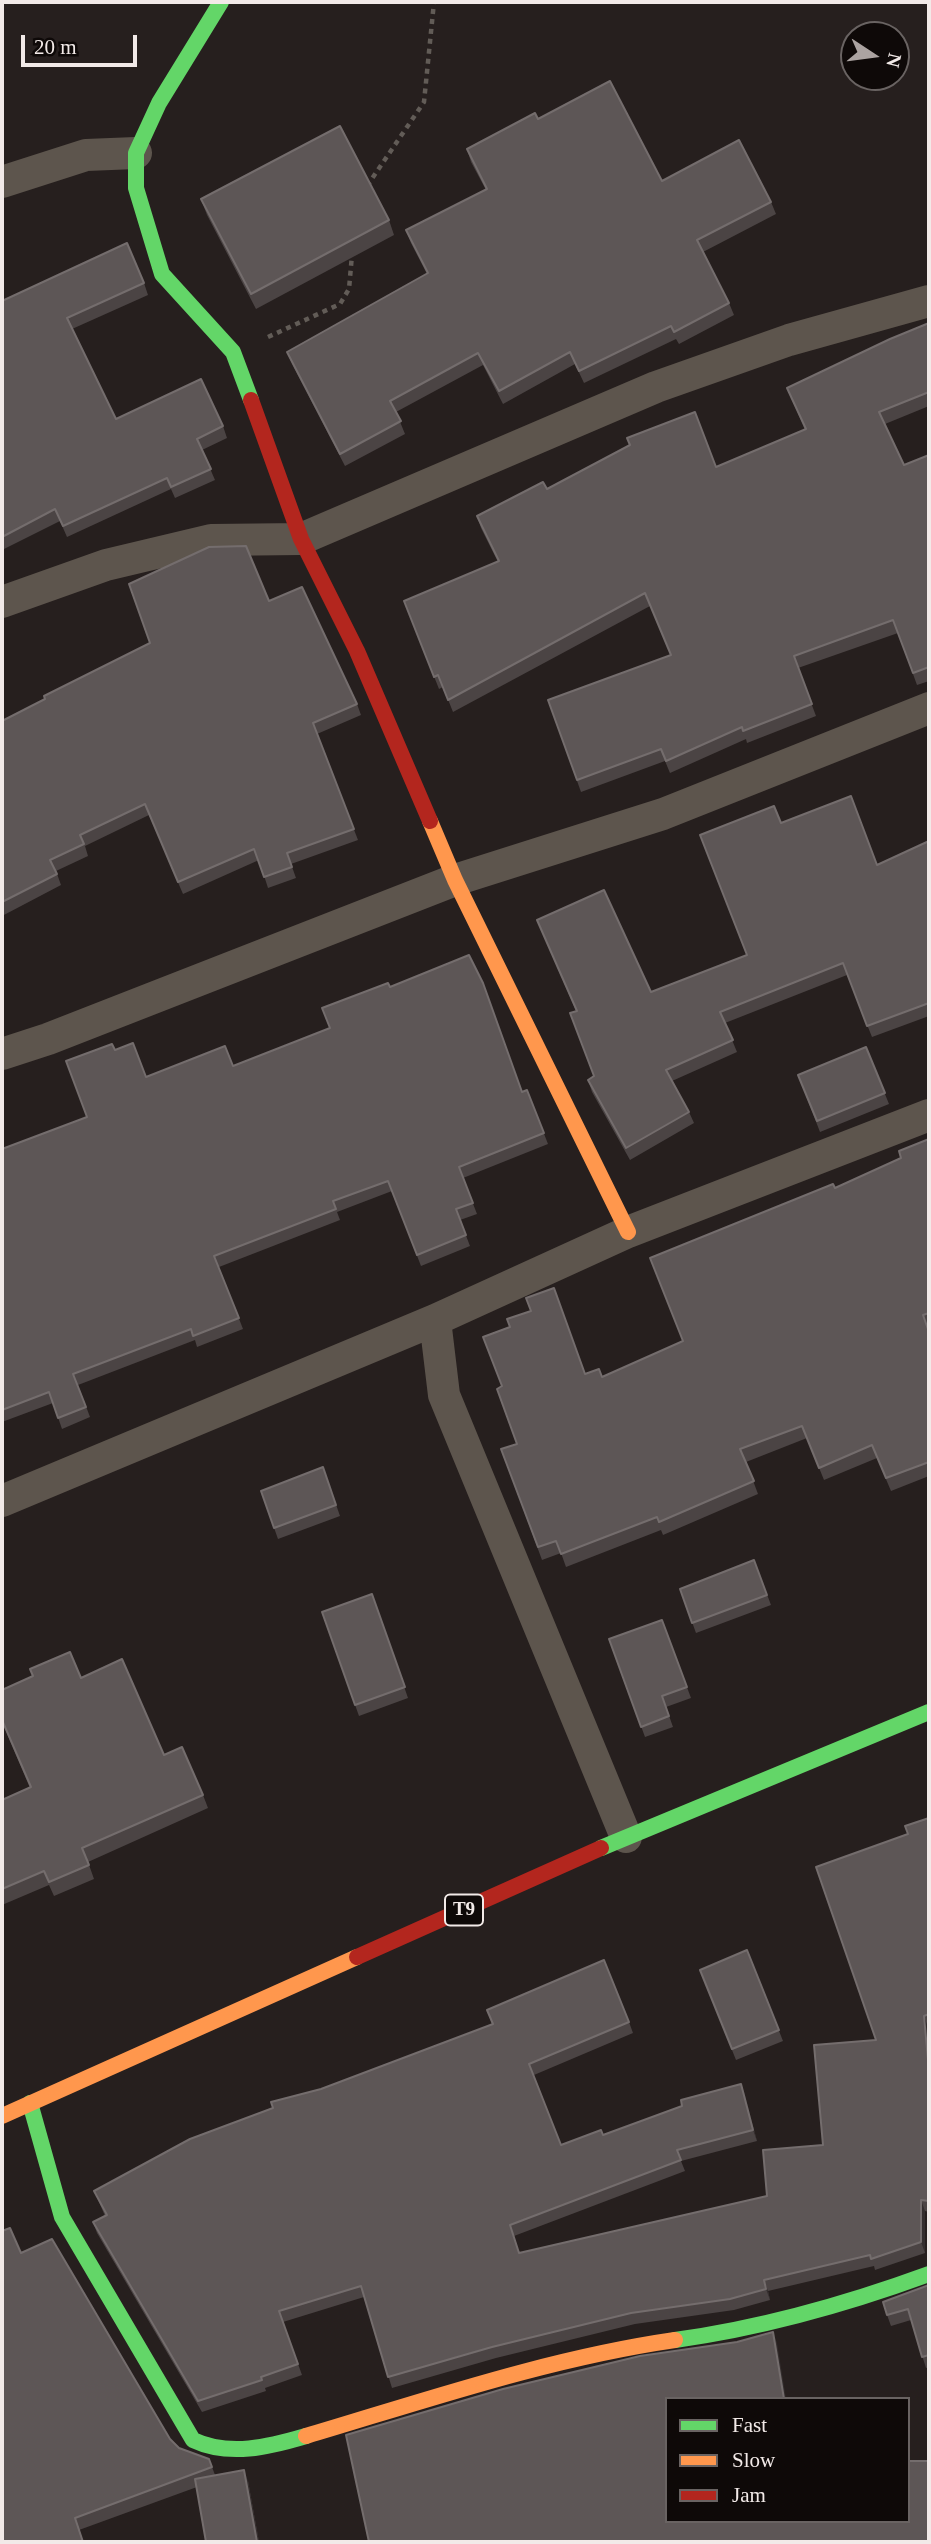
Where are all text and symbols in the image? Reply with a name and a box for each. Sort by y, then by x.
scale bar [24,21,140,65]
north arrow [840,21,910,91]
text: 20 m [34,35,77,59]
text: N [882,51,906,69]
road number: T9 [445,1894,483,1926]
legend [665,2397,910,2523]
text: Fast [732,2413,767,2437]
text: Slow [732,2448,775,2472]
text: Jam [732,2483,766,2507]

